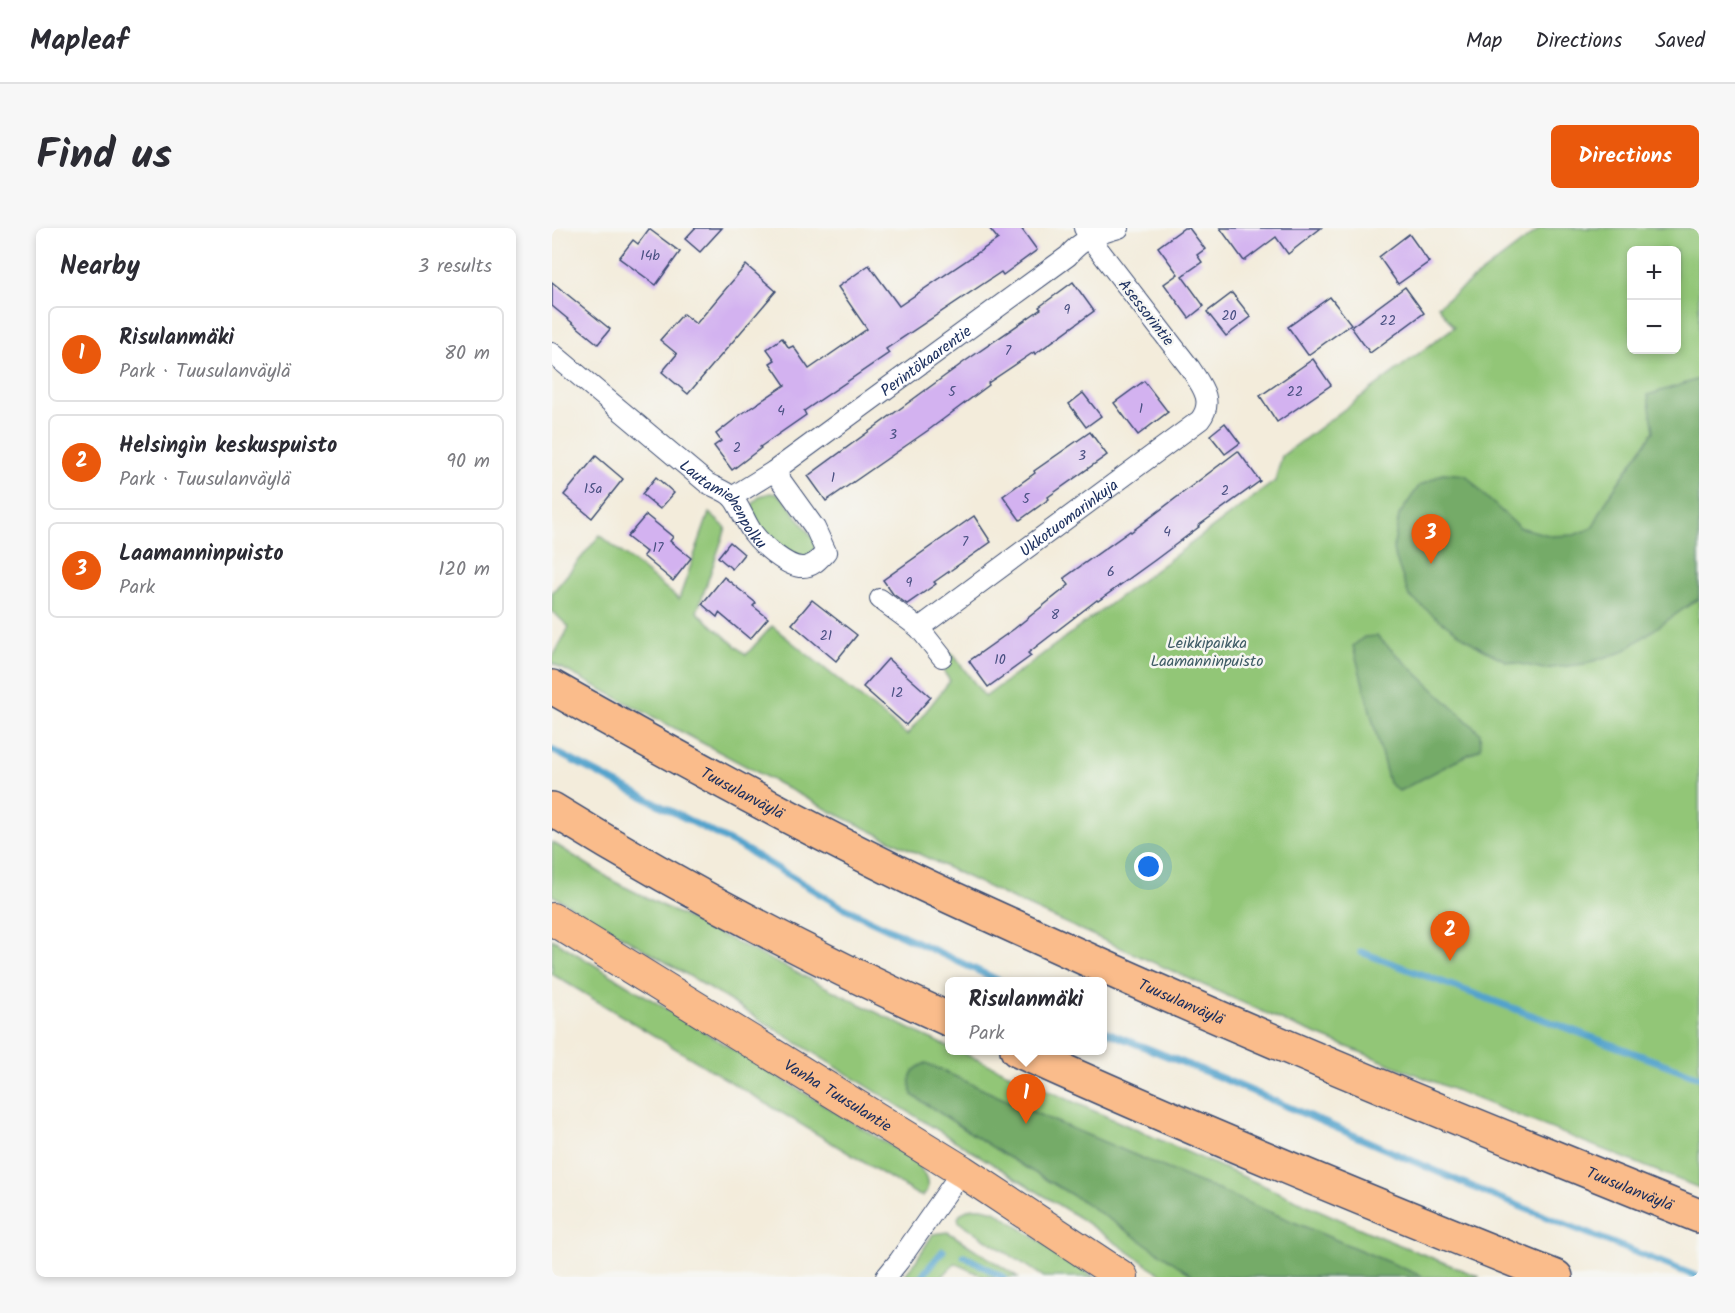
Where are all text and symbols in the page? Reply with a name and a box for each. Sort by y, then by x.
text: Mapleaf [30,19,128,64]
text: Map [1466,25,1502,58]
text: Directions [1535,25,1622,58]
text: Saved [1655,25,1705,58]
text: Find us [36,123,172,190]
button: Directions [1551,125,1699,188]
house number: 14b [640,245,660,267]
text: Nearby [60,246,140,288]
map controls [1627,246,1681,354]
button: + [1627,246,1681,300]
text: 3 results [418,251,492,283]
street label: Asessorintie [1112,274,1180,352]
house number: 9 [1064,299,1071,321]
button: − [1627,300,1681,354]
house number: 20 [1221,305,1237,327]
house number: 22 [1380,310,1396,332]
street label: Perintökaarentie [875,320,977,403]
text: Risulanmäki [119,321,234,356]
text: 1 [78,338,85,370]
text: 80 m [444,338,490,370]
house number: 7 [1005,340,1012,362]
text: Park · Tuusulanväylä [119,356,291,388]
house number: 5 [948,381,957,403]
house number: 22 [1287,381,1303,403]
house number: 1 [1139,398,1143,420]
house number: 4 [777,400,785,422]
house number: 3 [889,424,897,446]
text: Helsingin keskuspuisto [119,429,337,464]
house number: 2 [733,437,741,459]
house number: 3 [1078,445,1086,467]
text: 2 [76,446,87,478]
text: 90 m [446,446,490,478]
street label: Lautamiehenpolku [673,454,772,556]
text: Park · Tuusulanväylä [119,464,291,496]
house number: 1 [831,467,835,489]
street label: Ukkotuomarinkuja [1015,473,1124,564]
house number: 15a [584,478,602,500]
house number: 2 [1221,480,1229,502]
house number: 5 [1022,488,1031,510]
pin: 3 [1412,514,1450,564]
house number: 4 [1163,521,1171,543]
house number: 7 [962,531,969,553]
text: Laamanninpuisto [119,537,283,572]
house number: 17 [653,537,664,559]
text: 3 [76,554,87,586]
text: 120 m [438,554,490,586]
house number: 6 [1107,561,1115,583]
text: Park [119,572,155,604]
house number: 9 [906,572,913,594]
house number: 8 [1051,604,1060,626]
house number: 21 [820,625,832,647]
park label: Leikkipaikka Laamanninpuisto [1151,631,1263,674]
house number: 10 [994,649,1006,671]
house number: 12 [891,682,903,704]
street label: Tuusulanväylä [696,761,790,827]
your location [1134,852,1163,881]
pin: 2 [1430,912,1470,961]
street label: Tuusulanväylä [1134,973,1229,1033]
popup [945,977,1107,1055]
text: Risulanmäki [968,983,1084,1018]
text: Park [968,1018,1005,1050]
street label: Vanha Tuusulantie [779,1053,896,1139]
pin: 1 [1006,1074,1046,1124]
street label: Tuusulanväylä [1582,1161,1678,1219]

